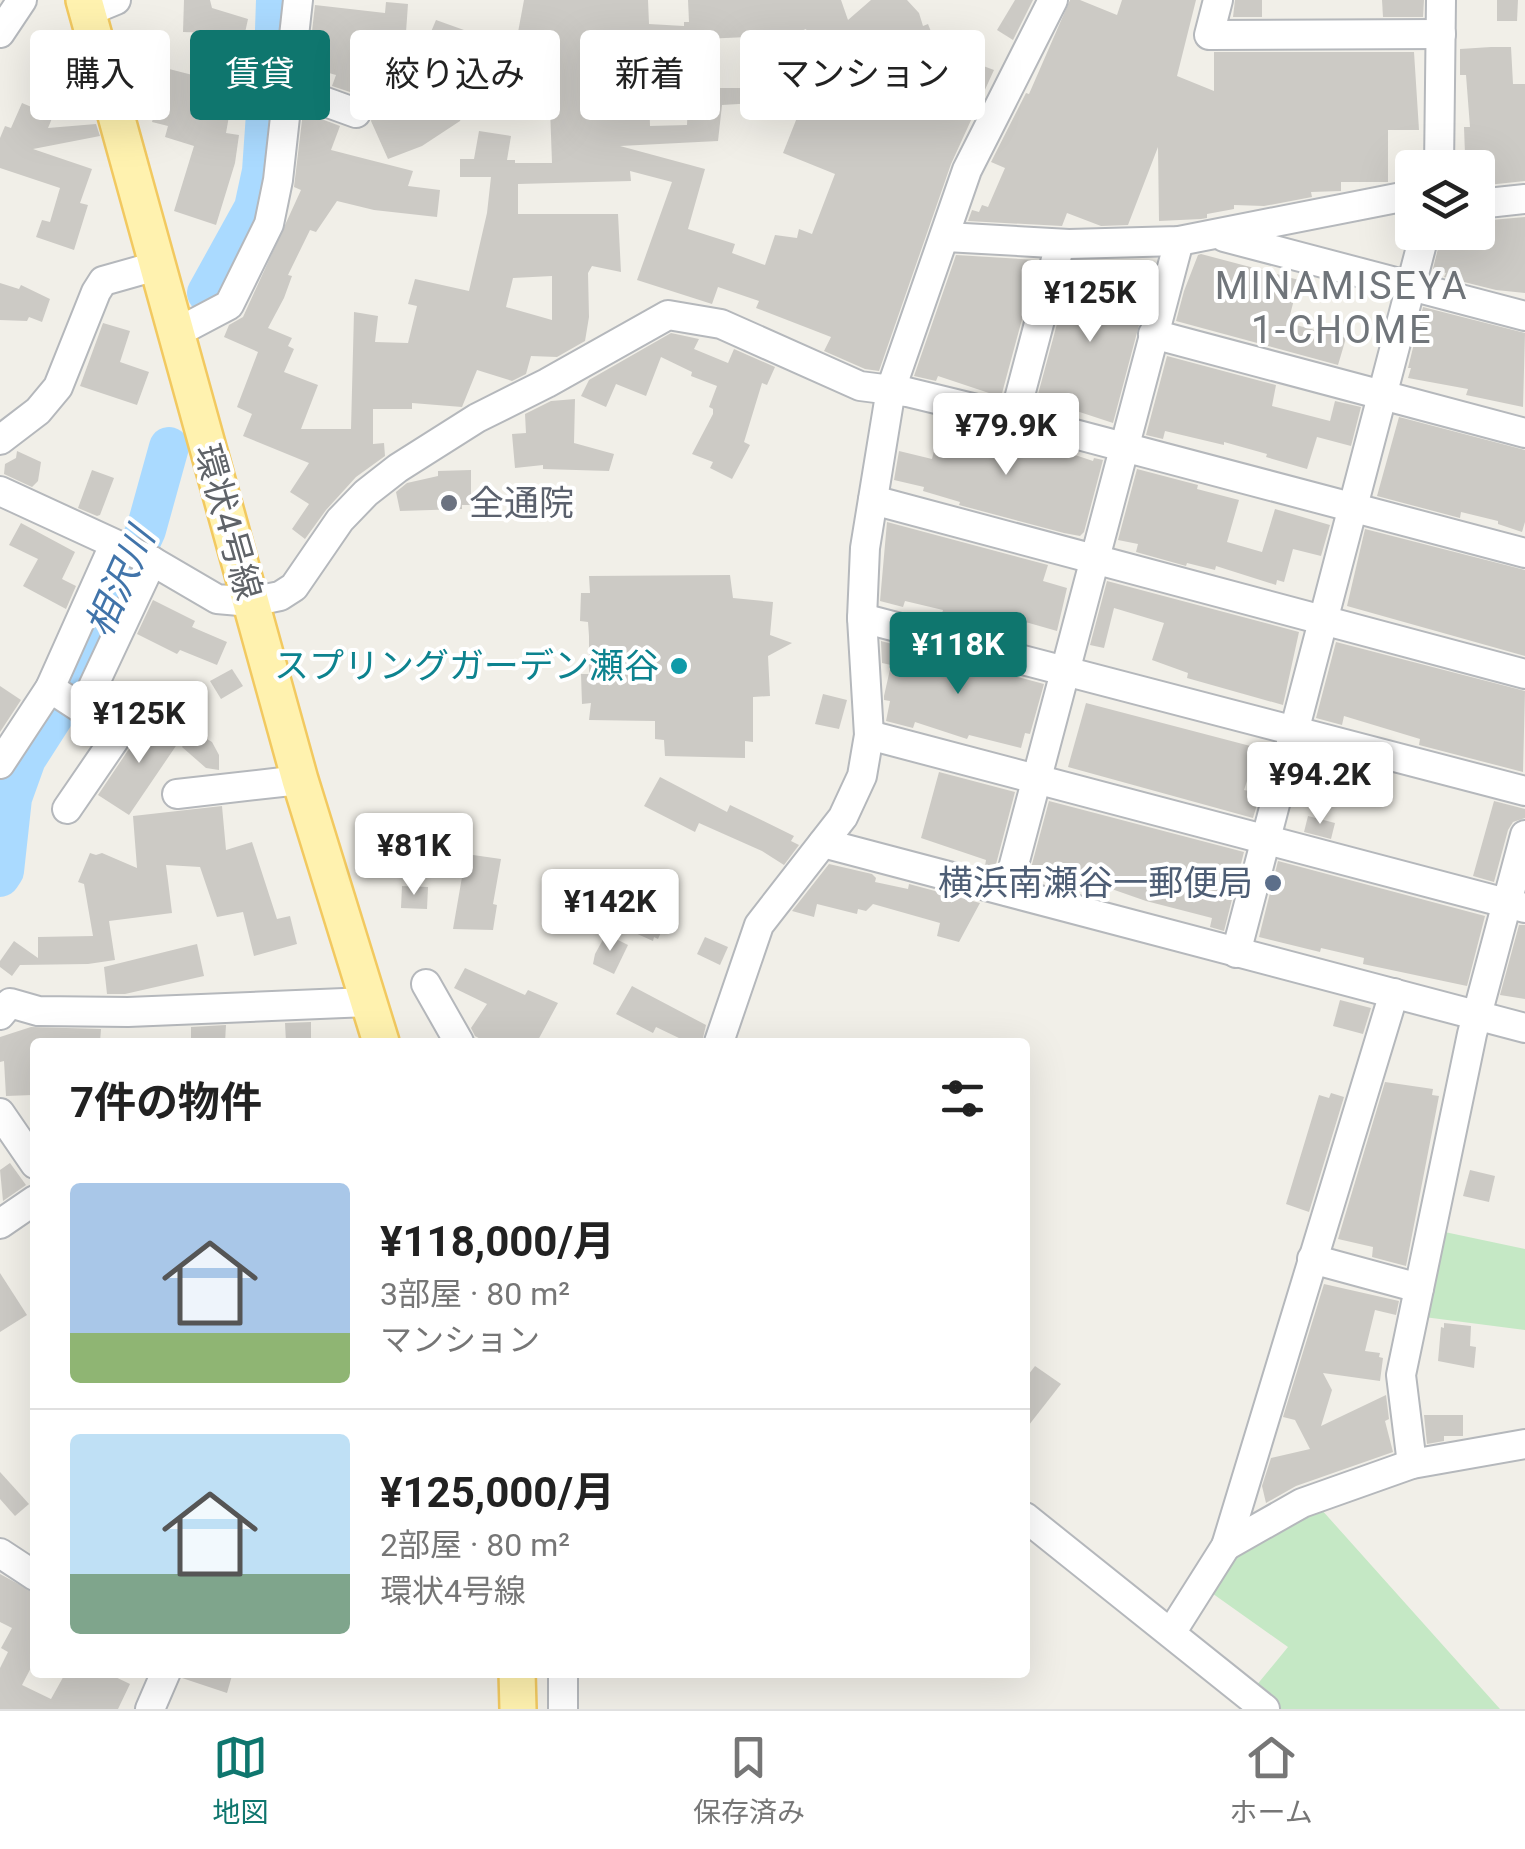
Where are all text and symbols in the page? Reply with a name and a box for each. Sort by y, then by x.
chip: 購入 [30,30,170,120]
chip: 賃貸 [190,30,330,120]
chip: 絞り込み [350,30,560,120]
chip: 新着 [580,30,720,120]
chip: マンション [740,30,985,120]
map controls [1395,150,1495,250]
button: layers [1395,150,1495,250]
pin: ¥125K [1020,260,1160,345]
district label: MINAMISEYA 1-CHOME [1215,264,1469,352]
text: ¥125K [1044,273,1136,311]
pin: ¥79.9K [925,393,1087,478]
text: ¥79.9K [955,406,1057,444]
street label: 環状4号線 [186,440,269,605]
place label: 全通院 [469,483,574,524]
marker: 全通院 [438,492,460,514]
water label: 相沢川 [77,517,165,643]
pin: ¥118K [888,612,1028,697]
text: ¥118K [912,625,1004,663]
place label: スプリングガーデン瀬谷 [274,646,659,687]
marker: スプリングガーデン瀬谷 [668,655,690,677]
pin: ¥125K [69,681,209,766]
text: ¥125K [93,694,185,732]
pin: ¥94.2K [1239,742,1401,827]
text: ¥94.2K [1269,755,1371,793]
pin: ¥81K [355,813,473,898]
text: ¥81K [377,826,451,864]
place label: 横浜南瀬谷一郵便局 [938,863,1253,904]
pin: ¥142K [540,869,680,954]
marker: 横浜南瀬谷一郵便局 [1262,872,1284,894]
text: ¥142K [564,882,656,920]
icon: filters [935,1071,990,1126]
text: 7件の物件 [70,1078,262,1127]
text: ¥118,000/月 [380,1217,615,1266]
icon: home [150,1223,270,1343]
text: 3部屋 · 80 m² [380,1275,570,1313]
text: マンション [380,1321,540,1359]
text: ¥125,000/月 [380,1468,615,1517]
icon: home [150,1474,270,1594]
text: 2部屋 · 80 m² [380,1526,570,1564]
text: 環状4号線 [380,1572,526,1610]
tab: 地図 [212,1730,268,1830]
tab: 保存済み [693,1730,805,1830]
tab: ホーム [1230,1730,1313,1830]

